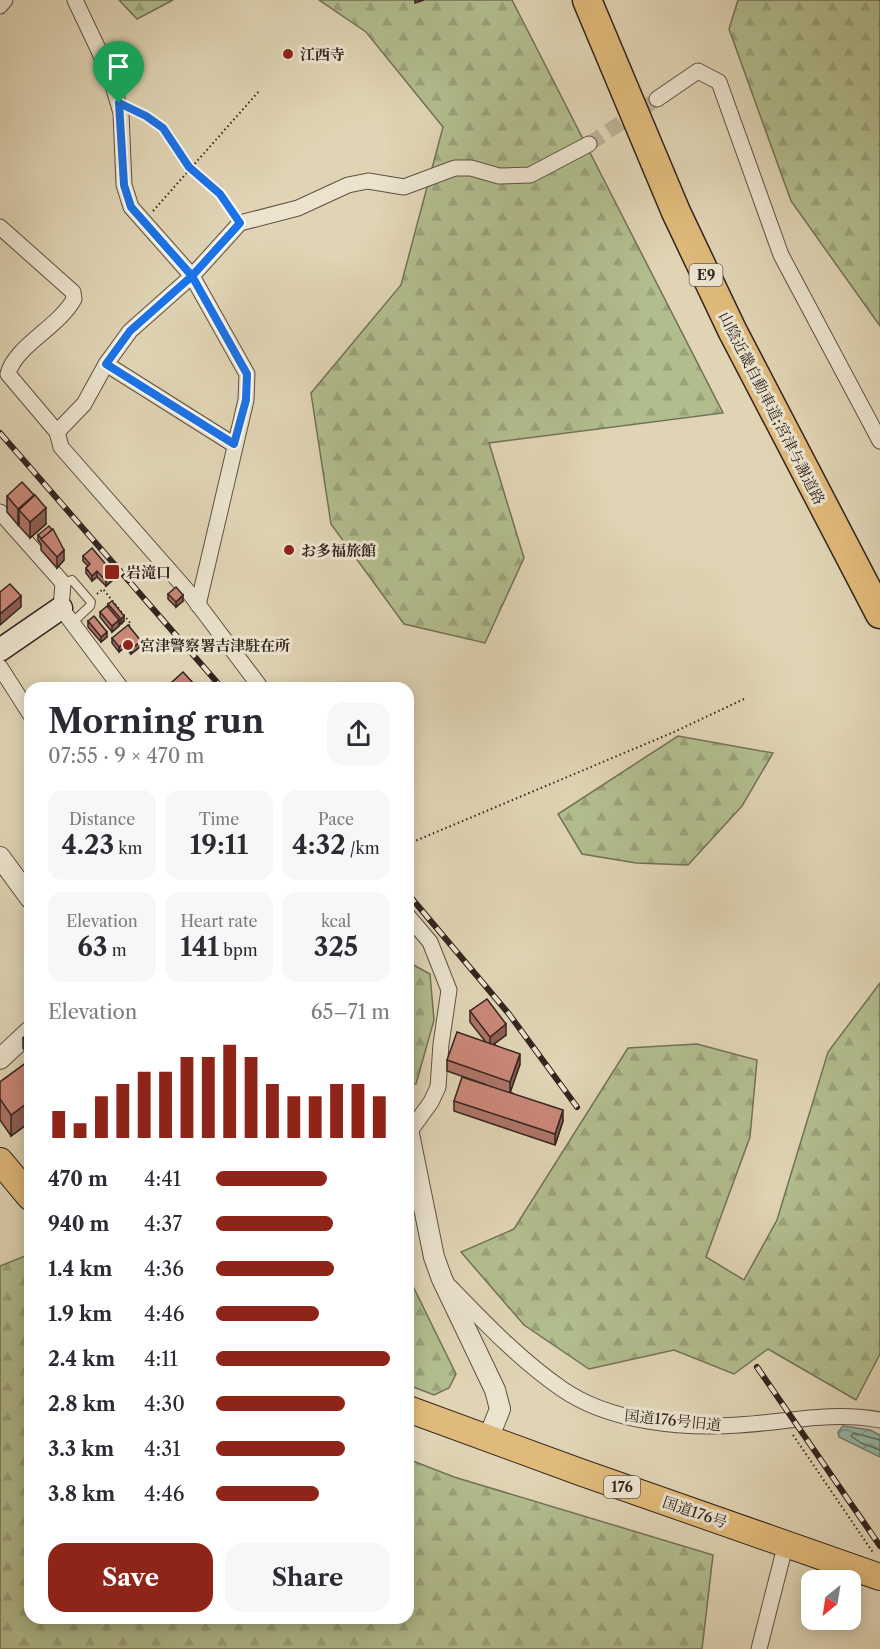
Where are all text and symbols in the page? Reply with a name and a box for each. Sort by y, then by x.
pin [93,41,144,103]
place label: 江西寺 [300,45,345,64]
marker: 江西寺 [281,47,295,61]
icon: arrive [102,50,135,83]
road number: E9 [690,264,722,286]
street label: 山陰近畿自動車道;宮津与謝道路 [715,308,829,508]
place label: お多福旅館 [301,541,376,560]
marker: お多福旅館 [282,543,296,557]
marker: 岩滝口 [103,563,121,581]
place label: 岩滝口 [126,563,171,582]
place label: 宮津警察署吉津駐在所 [140,636,290,655]
marker: 宮津警察署吉津駐在所 [121,638,135,652]
text: Morning run [48,701,264,742]
button: share [327,702,390,765]
text: 07:55 · 9 × 470 m [48,744,204,768]
text: Distance [69,809,135,829]
text: Time [199,809,239,829]
text: Pace [318,809,354,829]
text: 4.23 [61,829,114,861]
text: 19:11 [190,829,248,861]
text: 4:32 [292,829,345,861]
text: km [114,838,143,858]
text: /km [345,838,380,858]
text: Elevation [66,911,138,931]
text: Heart rate [180,911,258,931]
text: kcal [321,911,351,931]
text: 63 [77,931,108,963]
text: 141 [180,931,219,963]
text: 325 [314,931,358,963]
text: m [108,940,127,960]
text: bpm [219,940,258,960]
text: Elevation [48,1000,137,1024]
text: 65–71 m [311,1000,390,1024]
text: 470 m [48,1167,108,1191]
text: 4:41 [144,1167,181,1191]
text: 940 m [48,1212,109,1236]
text: 4:37 [144,1212,182,1236]
text: 1.4 km [48,1257,113,1281]
text: 4:36 [144,1257,184,1281]
text: 1.9 km [48,1302,112,1326]
text: 4:46 [144,1302,184,1326]
text: 2.4 km [48,1347,115,1371]
text: 4:11 [144,1347,178,1371]
text: 2.8 km [48,1392,116,1416]
text: 4:30 [144,1392,185,1416]
street label: 国道176号旧道 [624,1405,722,1435]
text: 3.3 km [48,1437,114,1461]
text: 4:31 [144,1437,181,1461]
road number: 176 [604,1476,640,1498]
text: 3.8 km [48,1482,115,1506]
text: 4:46 [144,1482,184,1506]
street label: 国道176号 [660,1492,730,1532]
button: Save [48,1543,213,1612]
button: Share [225,1543,390,1612]
north arrow [801,1570,861,1630]
map controls [801,1570,861,1630]

